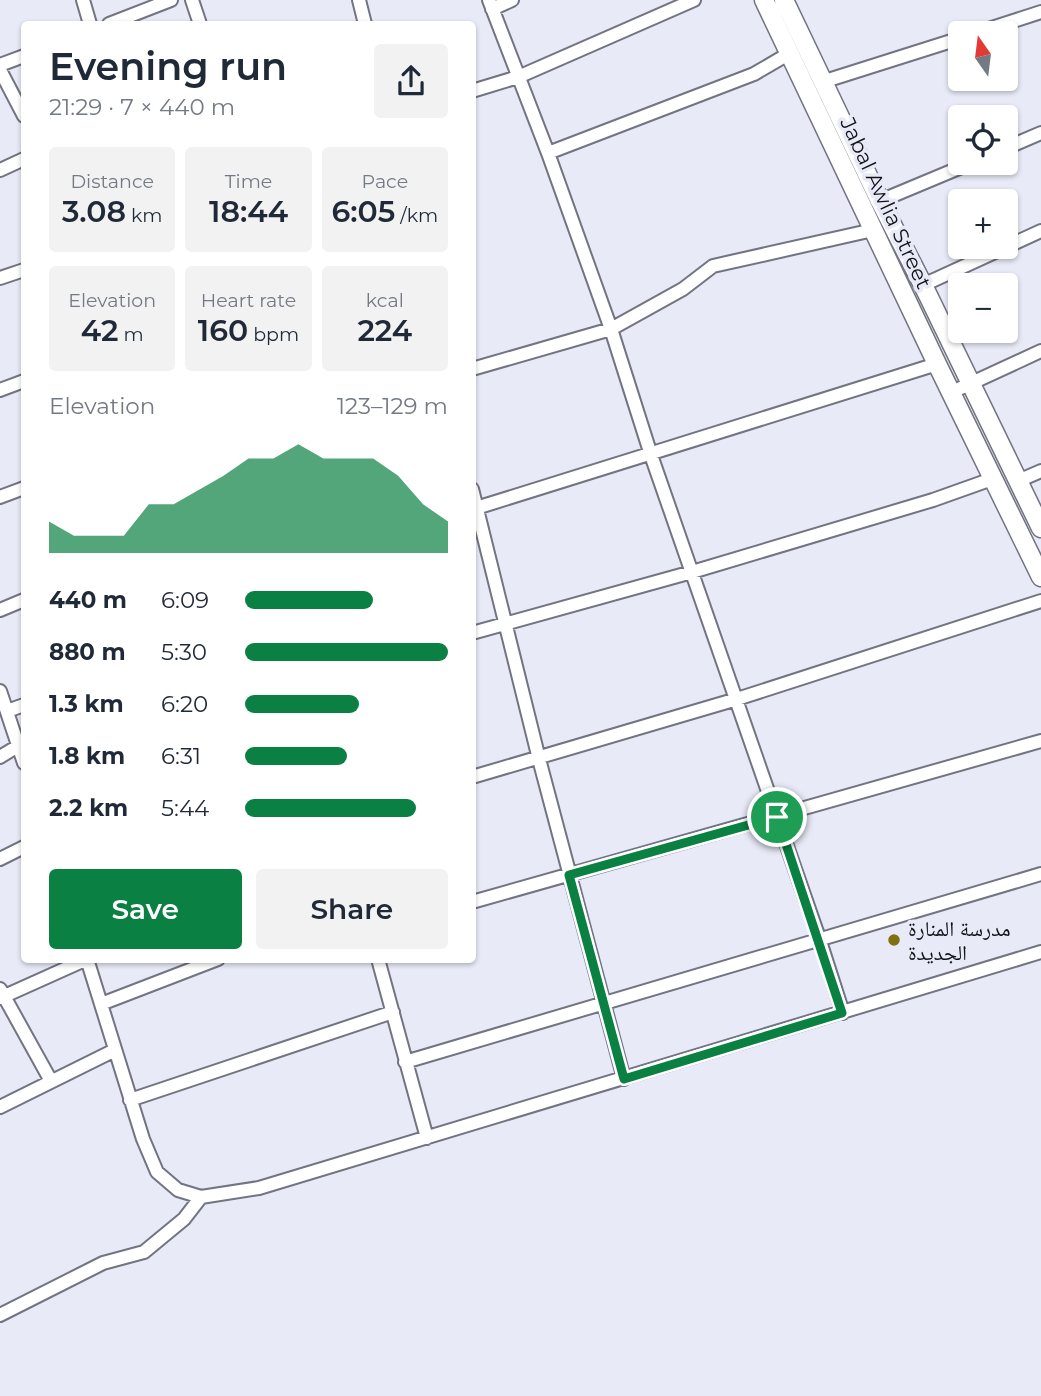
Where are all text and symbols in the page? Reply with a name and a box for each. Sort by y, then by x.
north arrow [948,21,1018,91]
map controls [948,21,1018,343]
text: Evening run [49,43,287,90]
button: share [374,44,448,118]
text: 21:29 · 7 × 440 m [49,93,235,121]
button: locate [948,105,1018,175]
street label: Jabal Awlia Street [835,112,937,293]
text: Distance [70,170,154,193]
text: Time [225,170,272,193]
text: Pace [362,170,408,193]
button: + [948,189,1018,259]
text: 3.08 [62,193,126,230]
text: 18:44 [209,193,288,230]
text: 6:05 [331,193,395,230]
text: km [126,204,162,227]
text: /km [395,204,438,227]
button: − [948,273,1018,343]
text: Elevation [68,289,156,312]
text: Heart rate [201,289,296,312]
text: kcal [366,289,404,312]
text: 42 [81,312,119,349]
text: 160 [198,312,248,349]
text: 224 [357,312,412,349]
text: m [119,323,144,346]
text: bpm [248,323,299,346]
text: Elevation [49,392,155,420]
text: 123–129 m [337,392,448,420]
text: 440 m [49,586,127,614]
text: 6:09 [161,586,209,614]
text: 880 m [49,638,126,666]
text: 5:30 [161,638,207,666]
text: 1.3 km [49,690,124,718]
text: 6:20 [161,690,208,718]
text: 1.8 km [49,742,125,770]
text: 6:31 [161,742,201,770]
pin [747,787,807,847]
text: 2.2 km [49,794,128,822]
text: 5:44 [161,794,209,822]
icon: arrive [758,798,796,836]
button: Save [49,869,242,949]
button: Share [256,869,448,949]
place label: مدرسة المنارة الجديدة [908,916,1011,965]
marker: مدرسة المنارة الجديدة [886,932,902,948]

